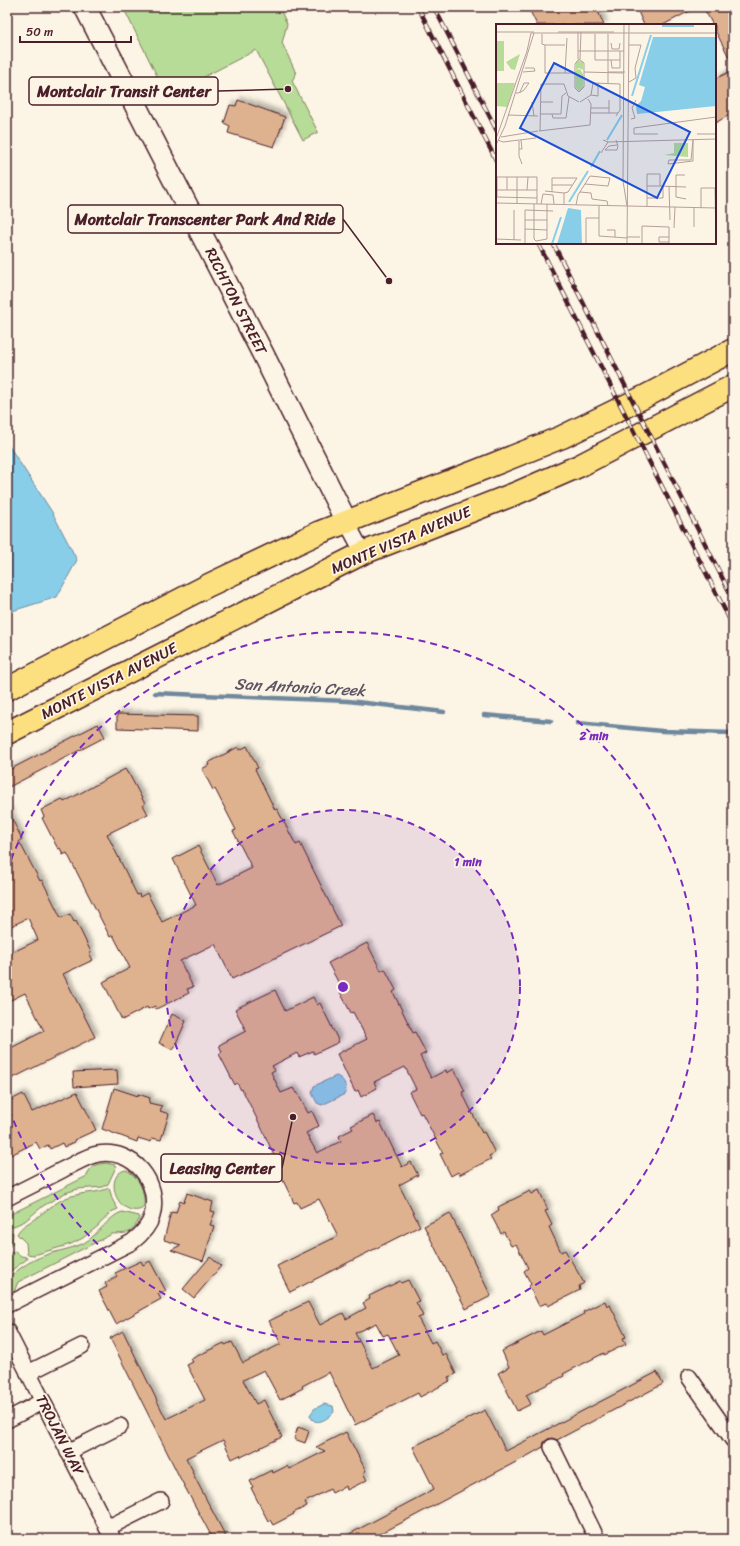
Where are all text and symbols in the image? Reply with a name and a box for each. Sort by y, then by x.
scale bar [20,18,131,44]
text: 50 m [26,21,53,43]
inset map [496,24,716,244]
callout: Montclair Transit Center [29,77,218,105]
text: Montclair Transit Center [36,77,213,106]
callout: Montclair Transcenter Park And Ride [68,205,343,233]
text: Montclair Transcenter Park And Ride [74,205,336,234]
street label: RICHTON STREET [198,243,275,360]
street label: MONTE VISTA AVENUE [327,498,477,581]
street label: MONTE VISTA AVENUE [36,635,183,727]
water label: San Antonio Creek [234,669,368,705]
text: 2 min [578,725,609,747]
text: 1 min [454,851,482,873]
centre of rings [336,980,350,994]
callout: Leasing Center [161,1154,282,1182]
text: Leasing Center [170,1154,276,1183]
street label: TROJAN WAY [28,1390,92,1481]

